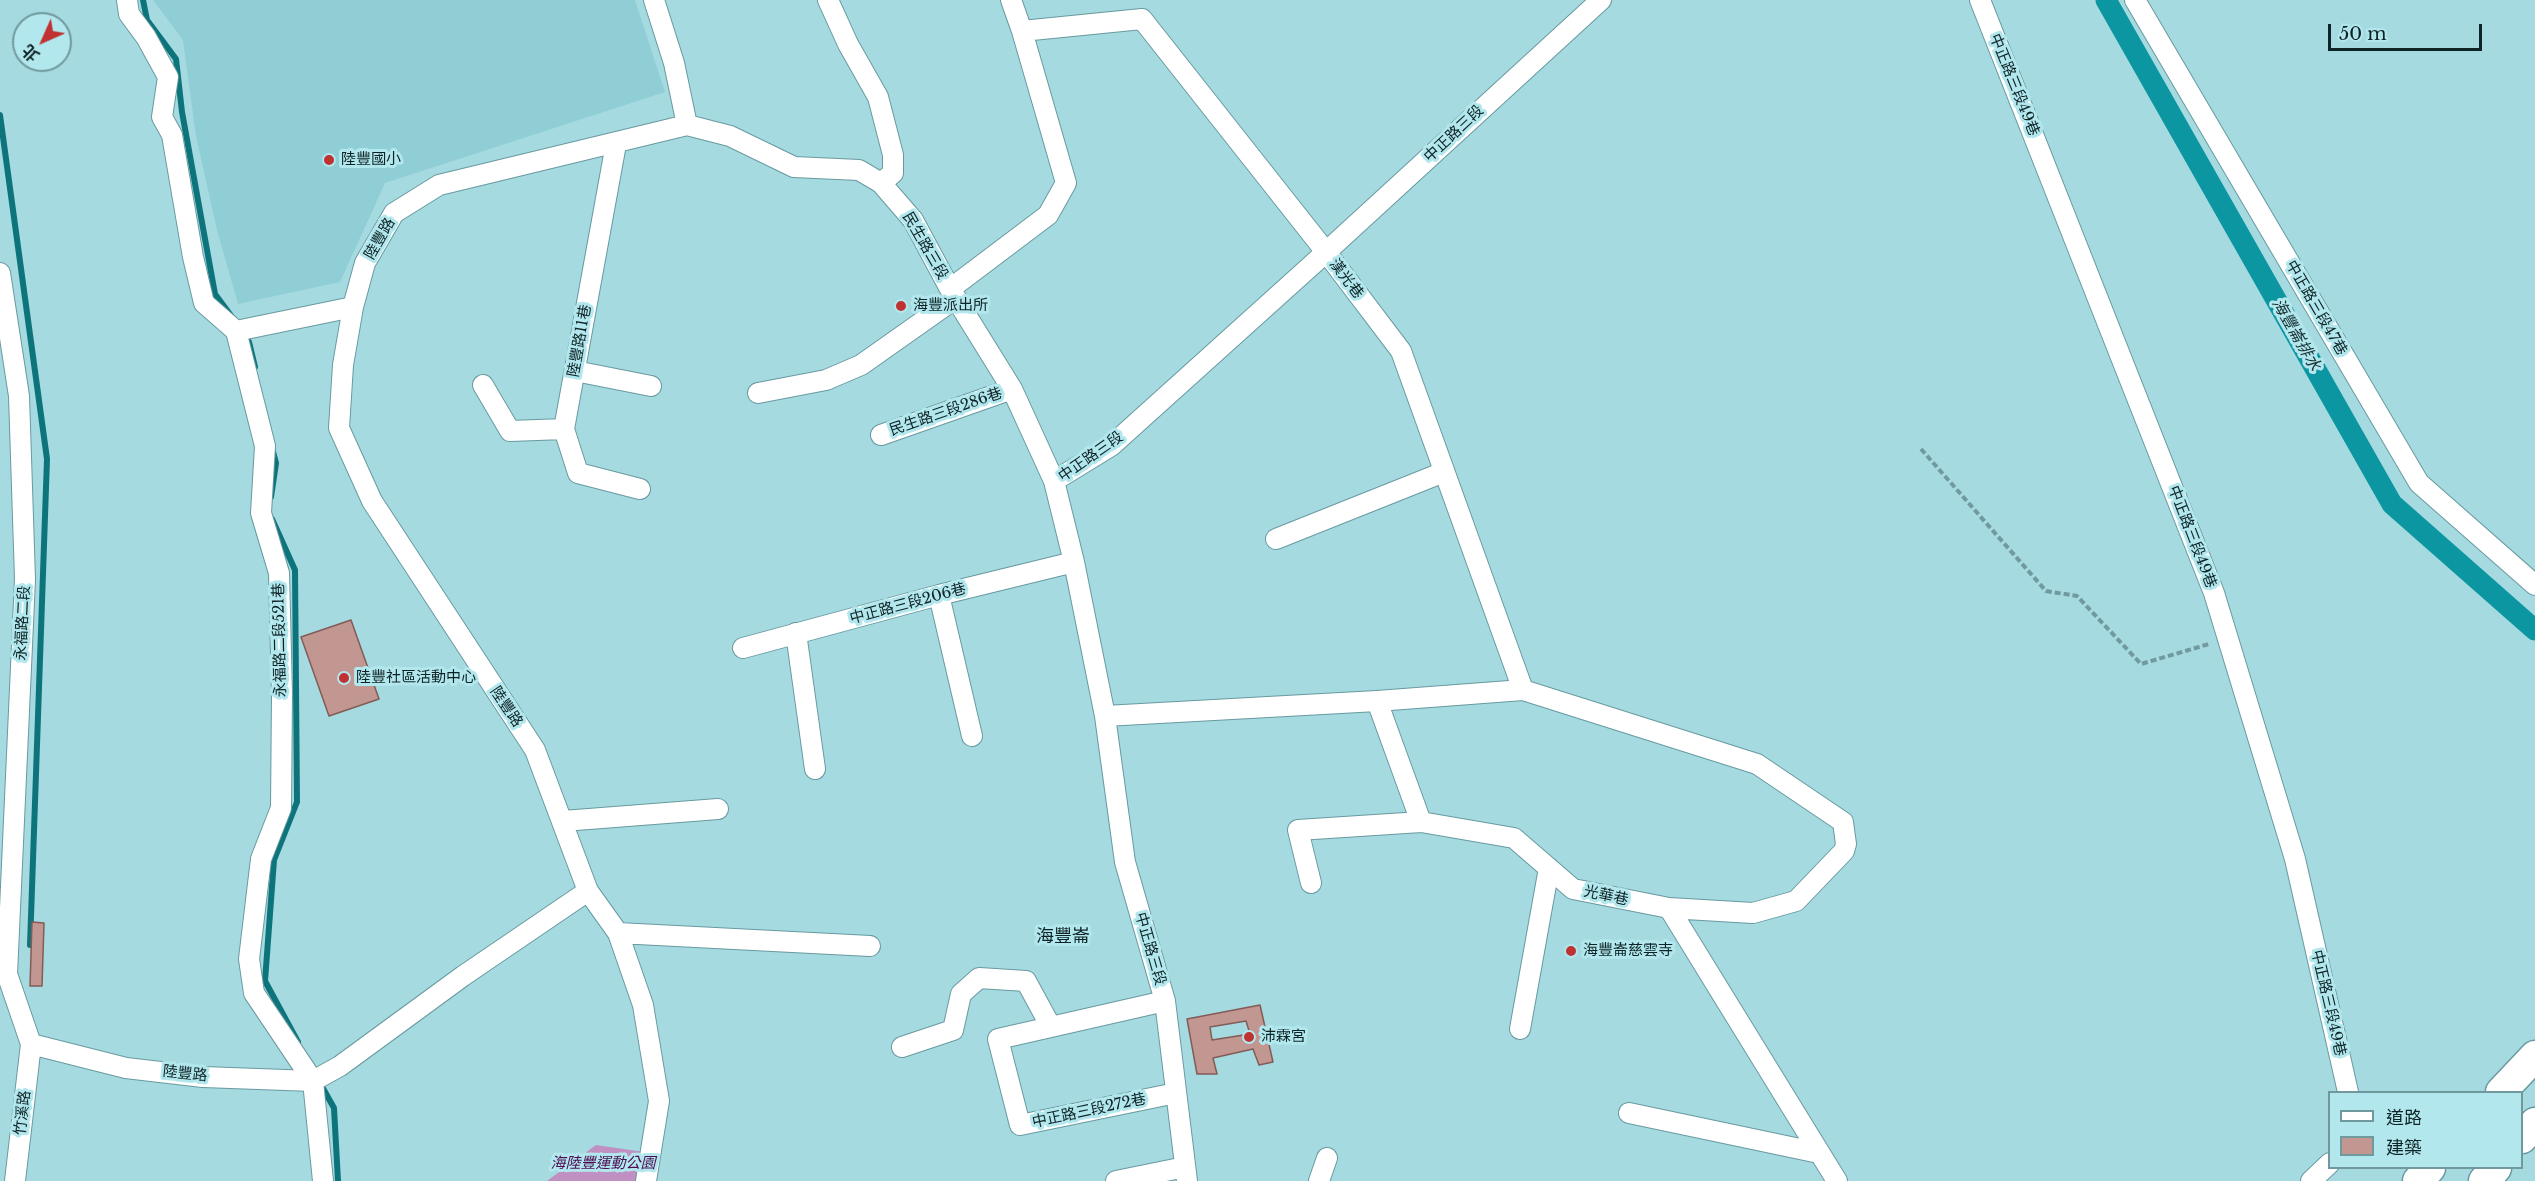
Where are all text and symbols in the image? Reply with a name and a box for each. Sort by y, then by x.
north arrow [12,12,72,72]
scale bar [2331,12,2486,50]
text: 50 m [2339,23,2387,45]
street label: 中正路三段49巷 [1985,31,2043,139]
text: 北 [18,41,43,66]
street label: 中正路三段 [1420,102,1488,166]
place label: 陸豐國小 [341,151,401,169]
marker: 陸豐國小 [322,153,336,167]
street label: 民生路三段 [898,209,952,283]
street label: 陸豐路 [361,215,399,263]
street label: 漢光巷 [1325,256,1367,302]
street label: 中正路三段47巷 [2282,257,2350,359]
water label: 海豐崙排水 [2268,296,2324,374]
place label: 海豐派出所 [913,297,988,315]
marker: 海豐派出所 [894,299,908,313]
street label: 陸豐路11巷 [565,303,595,379]
street label: 民生路三段286巷 [887,384,1005,440]
street label: 中正路三段 [1055,428,1127,486]
street label: 中正路三段49巷 [2164,483,2220,591]
street label: 中正路三段206巷 [848,580,968,628]
street label: 永福路二段521巷 [270,583,290,697]
street label: 永福路二段 [12,585,34,661]
place label: 陸豐社區活動中心 [356,669,476,687]
marker: 陸豐社區活動中心 [337,671,351,685]
street label: 陸豐路 [486,683,526,731]
street label: 光華巷 [1582,883,1630,909]
street label: 中正路三段 [1131,910,1169,988]
district label: 海豐崙 [1036,926,1090,948]
place label: 海豐崙慈雲寺 [1583,942,1673,960]
marker: 海豐崙慈雲寺 [1564,944,1578,958]
street label: 中正路三段49巷 [2307,948,2349,1058]
place label: 沛霖宮 [1261,1028,1306,1046]
marker: 沛霖宮 [1242,1030,1256,1044]
street label: 陸豐路 [162,1063,208,1085]
street label: 竹溪路 [11,1090,35,1136]
street label: 中正路三段272巷 [1030,1090,1148,1132]
legend [2328,1091,2523,1169]
text: 道路 [2386,1107,2422,1129]
text: 建築 [2386,1137,2422,1159]
park label: 海陸豐運動公園 [551,1155,655,1173]

